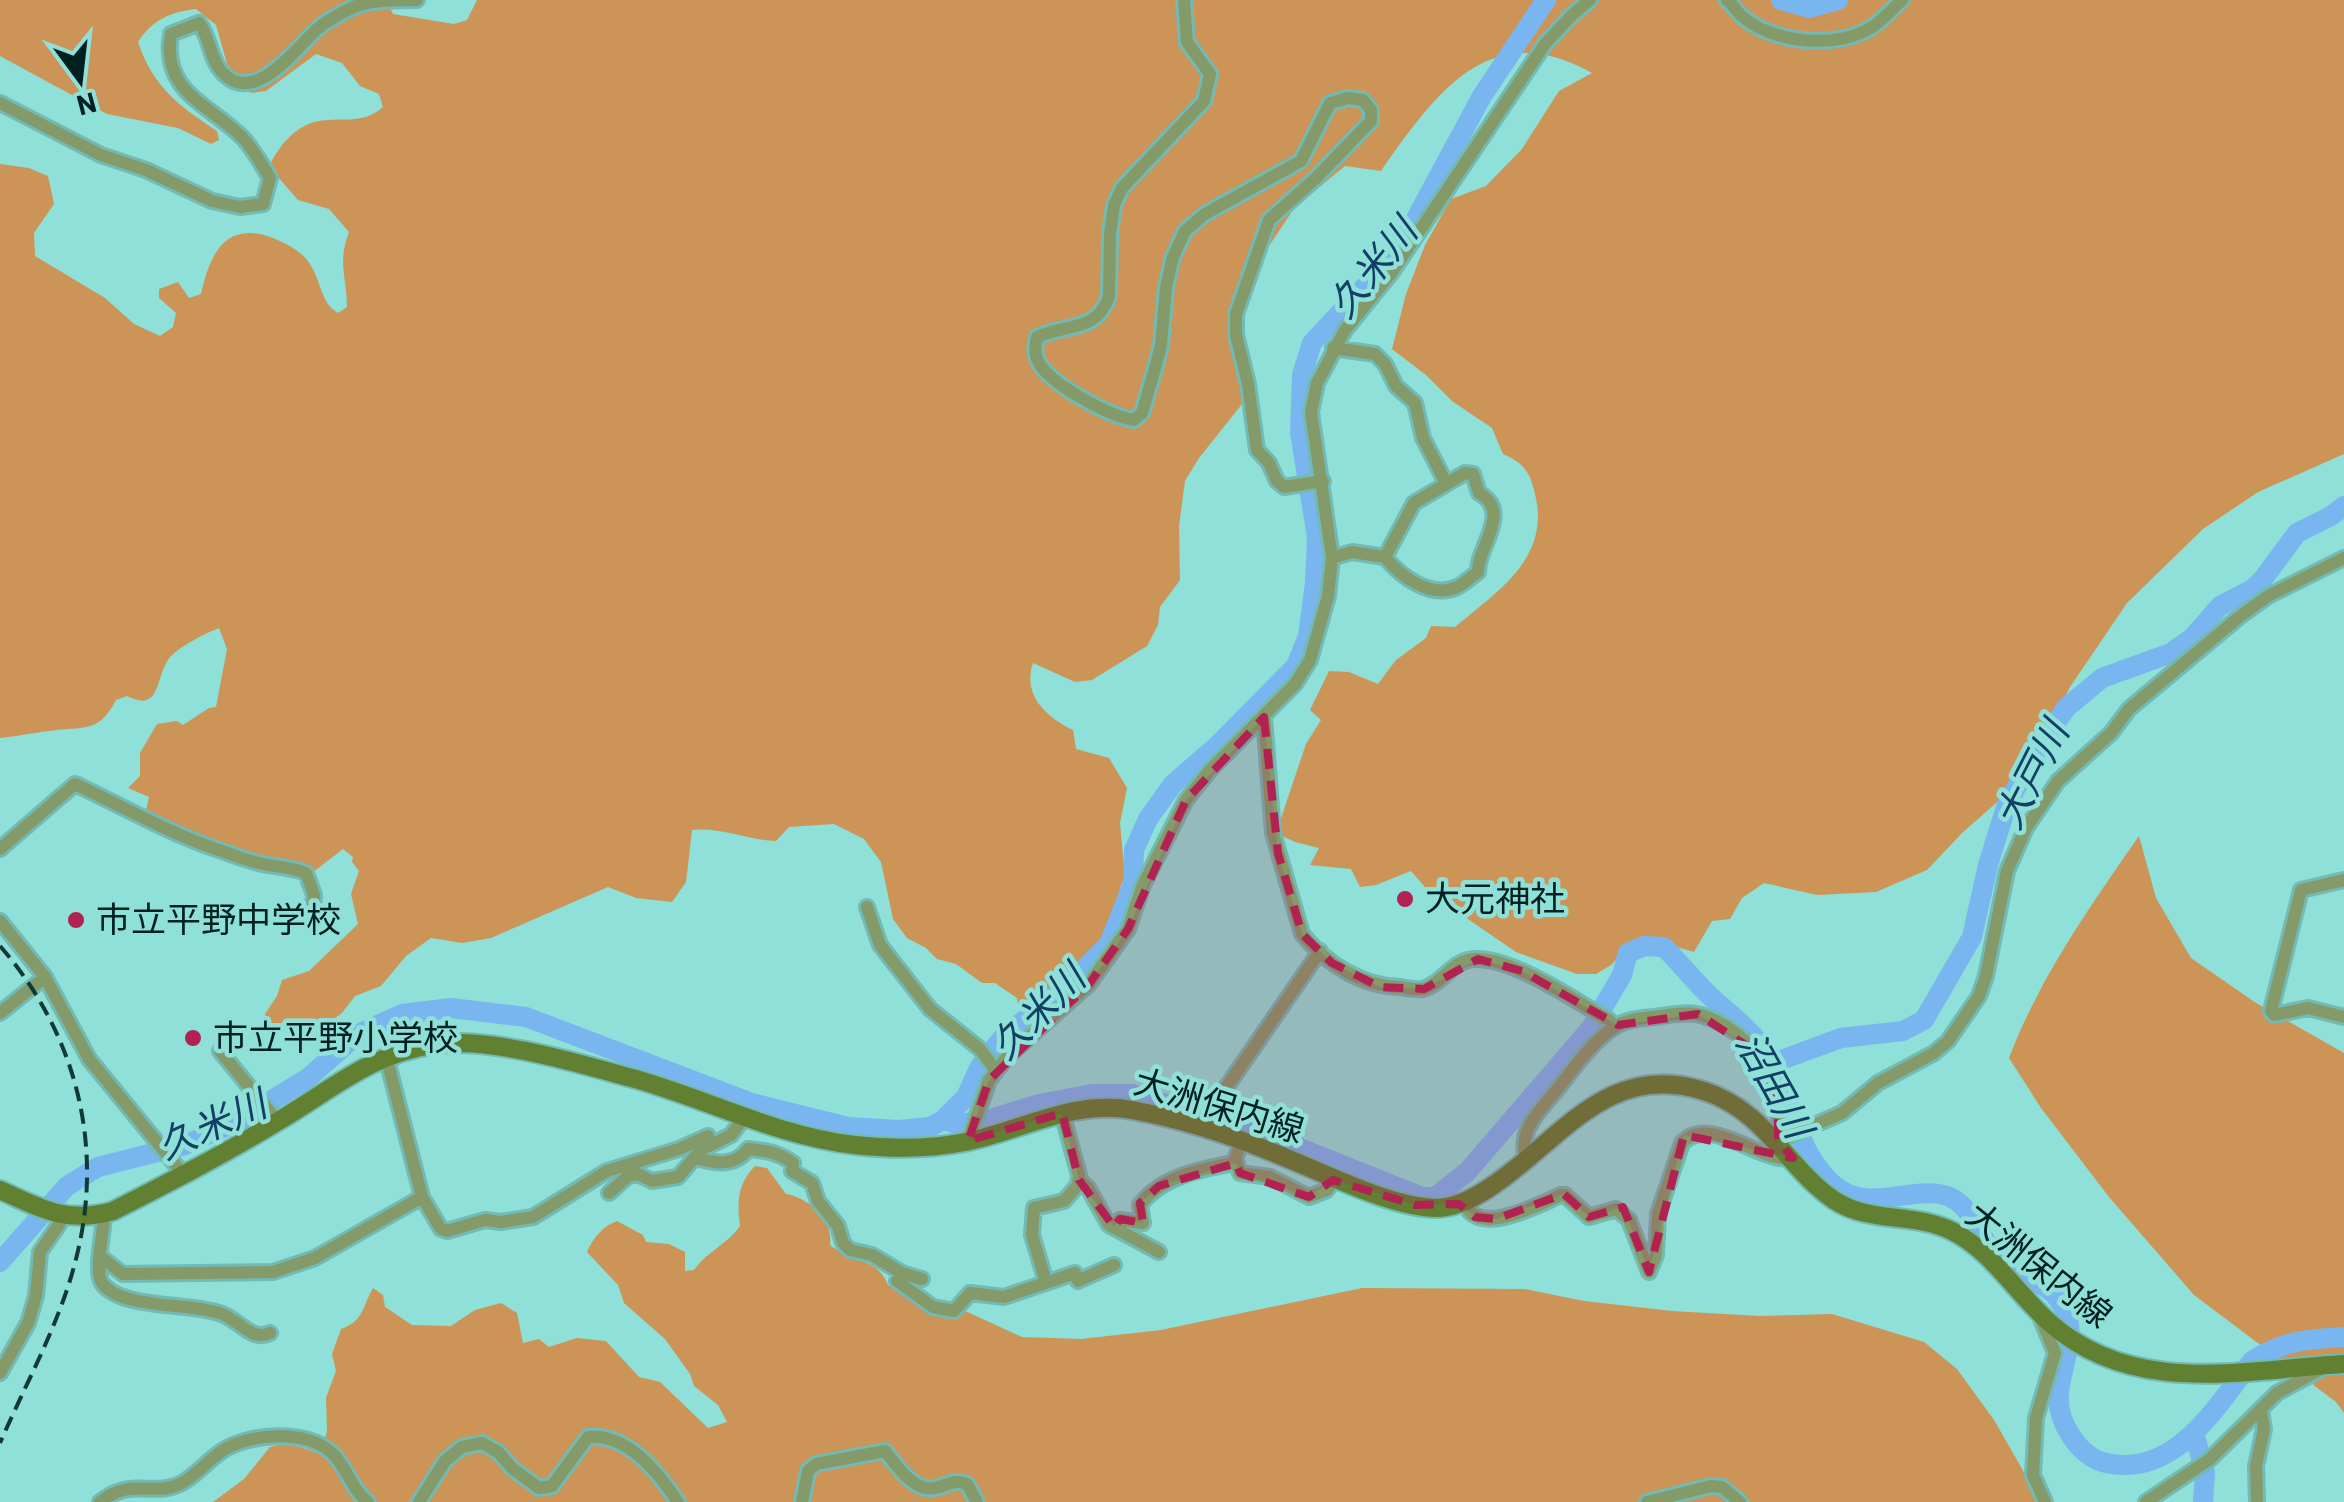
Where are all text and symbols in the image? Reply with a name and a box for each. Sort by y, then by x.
north arrow [30,30,130,130]
text: N [73,86,100,124]
water label: 久米川 [1318,205,1428,326]
water label: 大戸川 [1984,709,2078,835]
place label: 大元神社 [1425,876,1565,918]
marker: 大元神社 [1394,888,1416,910]
place label: 市立平野中学校 [96,897,341,939]
marker: 市立平野中学校 [65,909,87,931]
water label: 久米川 [980,951,1096,1067]
place label: 市立平野小学校 [213,1015,458,1057]
water label: 沼田川 [1728,1023,1825,1149]
marker: 市立平野小学校 [182,1027,204,1049]
street label: 大洲保内線 [1130,1058,1309,1150]
water label: 久米川 [150,1077,276,1167]
street label: 大洲保内線 [1959,1192,2121,1335]

